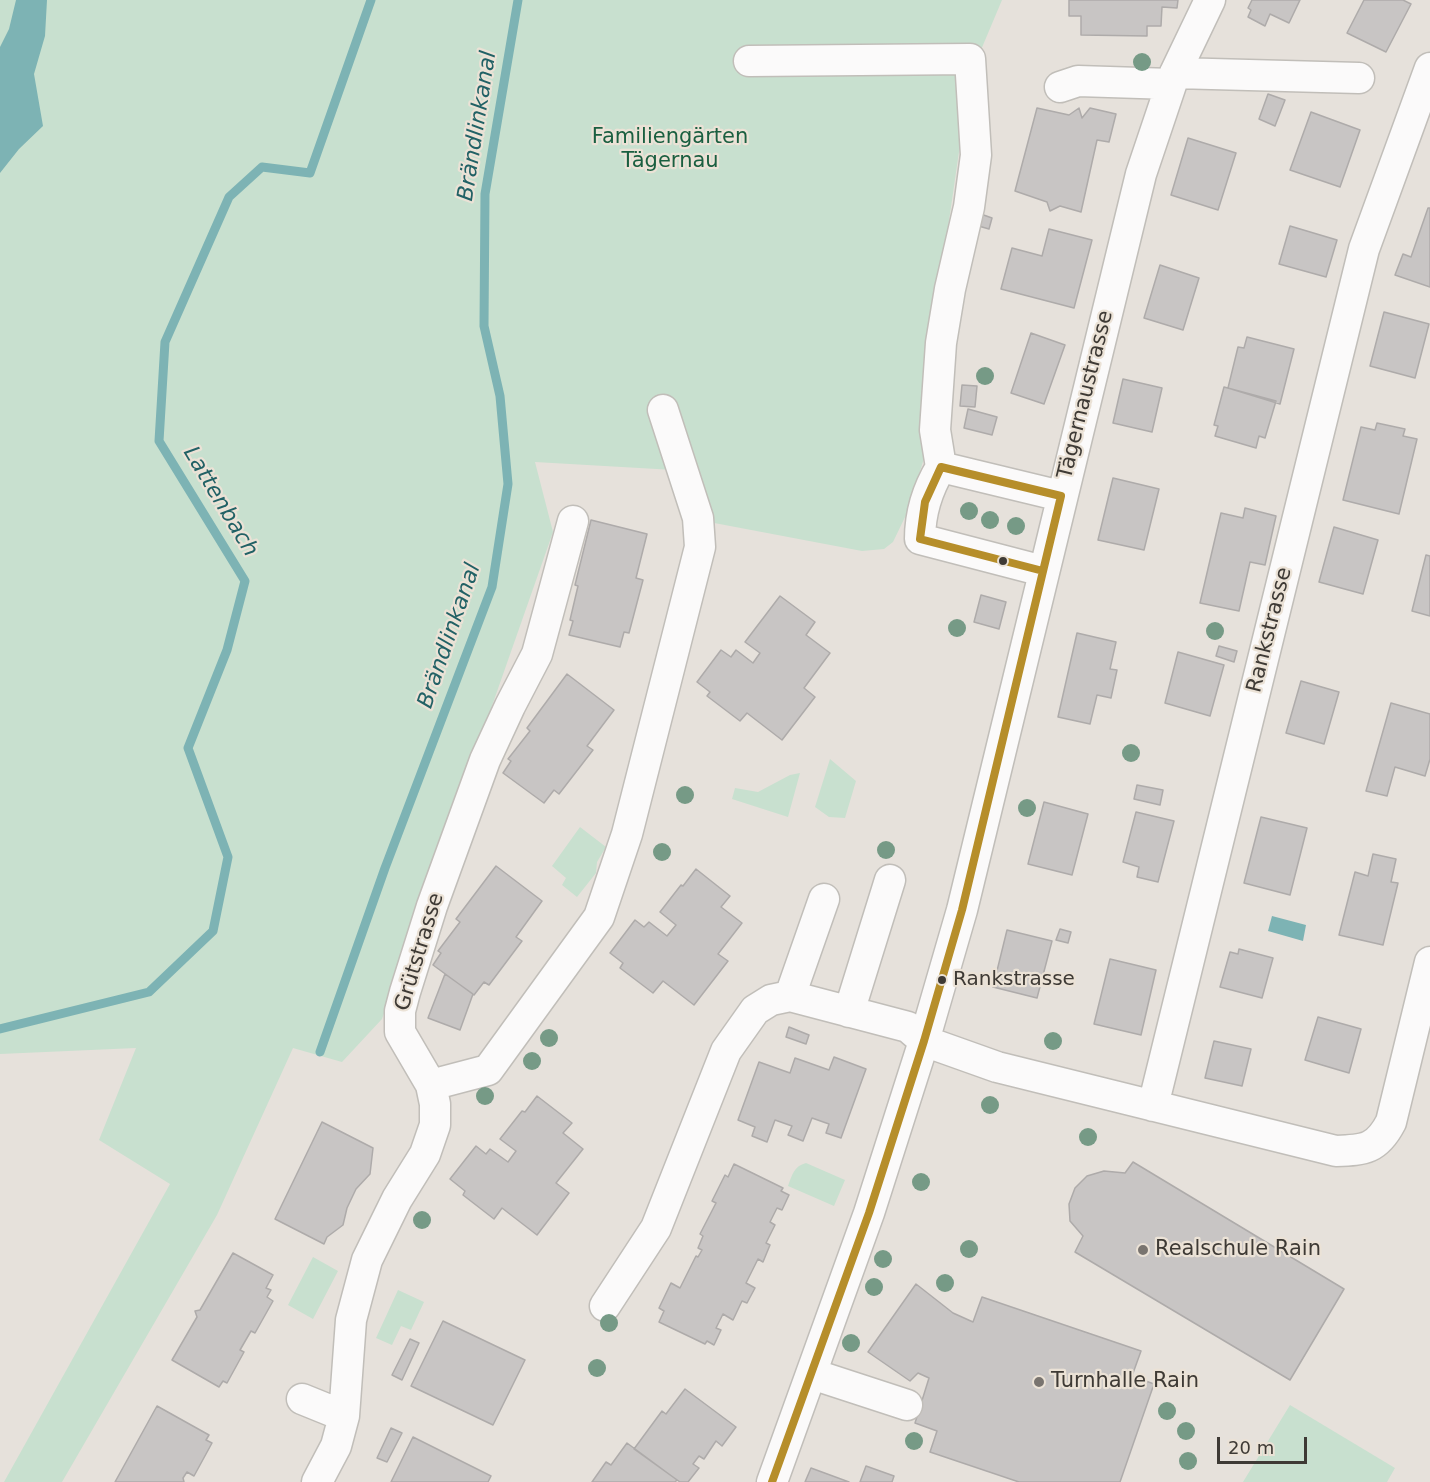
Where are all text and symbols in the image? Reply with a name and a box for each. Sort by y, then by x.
water label: Brändlinkanal [453,49,503,203]
park label: Familiengärten Tägernau [592,125,748,175]
street label: Tägernaustrasse [1053,308,1119,482]
water label: Lattenbach [177,442,263,562]
unlabelled marker [997,555,1009,567]
water label: Brändlinkanal [413,560,487,712]
street label: Rankstrasse [1242,565,1298,695]
street label: Grütstrasse [390,890,450,1014]
place label: Rankstrasse [953,968,1075,992]
marker: Rankstrasse [936,974,948,986]
place label: Realschule Rain [1155,1237,1321,1263]
marker: Realschule Rain [1136,1243,1150,1257]
place label: Turnhalle Rain [1051,1369,1199,1395]
marker: Turnhalle Rain [1032,1375,1046,1389]
scale bar [1220,1425,1310,1463]
text: 20 m [1228,1437,1274,1458]

